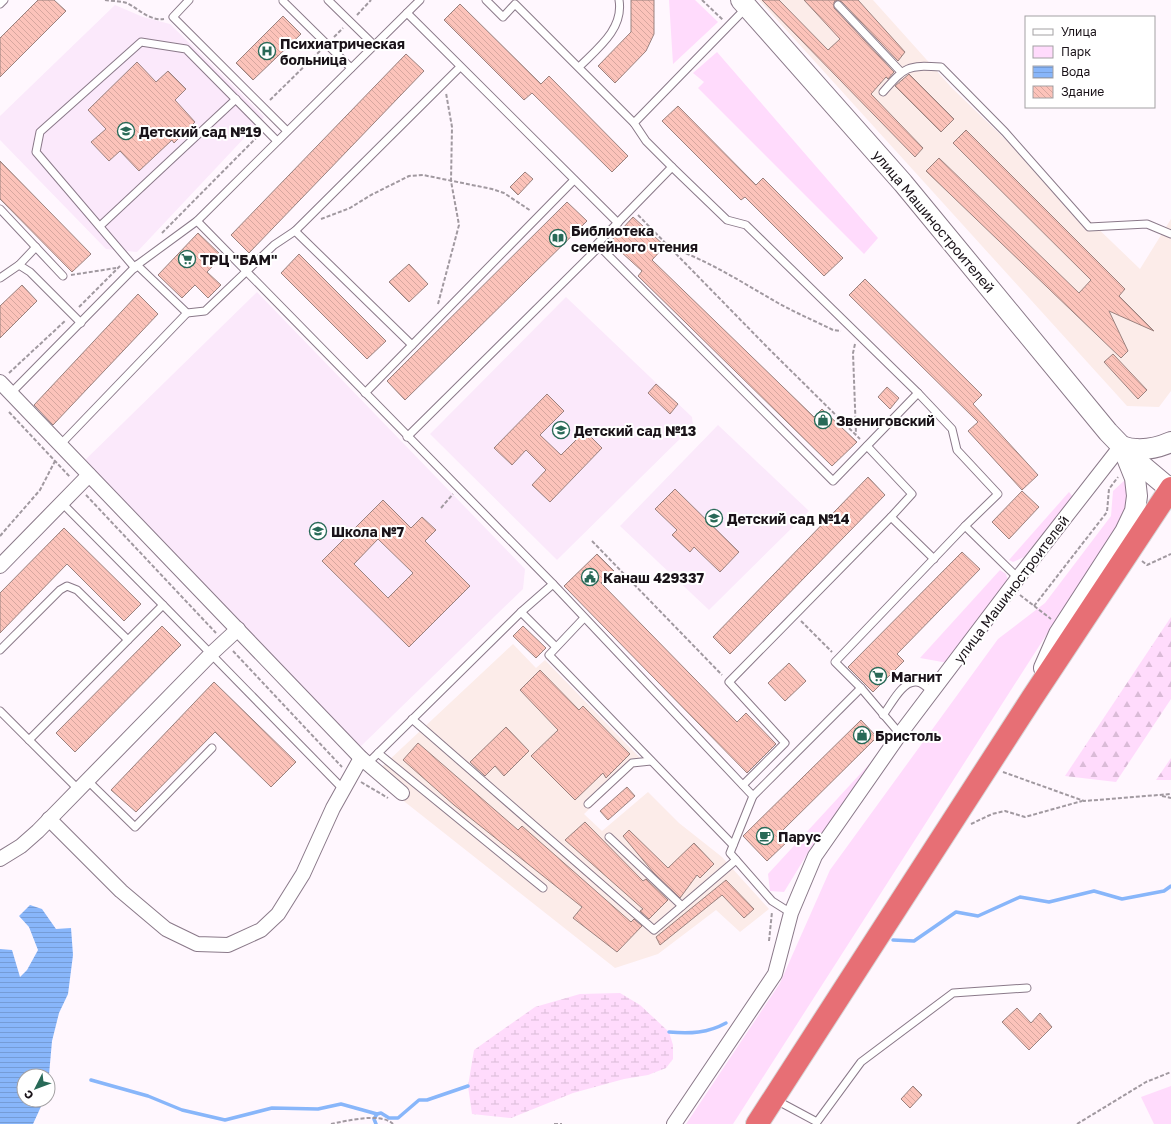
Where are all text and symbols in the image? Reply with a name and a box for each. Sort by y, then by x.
legend [1025,16,1155,108]
text: Улица [1061,24,1097,39]
place label: Психиатрическая больница [280,35,405,68]
hospital icon: Психиатрическая больница [257,41,277,61]
text: Парк [1061,44,1091,59]
text: Вода [1061,64,1090,79]
text: Здание [1061,84,1104,99]
school or university icon: Детский сад №19 [116,121,136,141]
place label: Детский сад №19 [139,123,262,140]
street label: улица Машиностроителей [869,146,999,296]
place label: Библиотека семейного чтения [571,222,698,255]
library icon: Библиотека семейного чтения [548,228,568,248]
supermarket icon: ТРЦ "БАМ" [177,249,197,269]
place label: ТРЦ "БАМ" [200,251,277,268]
shop icon: Звениговский [813,410,833,430]
place label: Звениговский [836,412,935,429]
school or university icon: Детский сад №13 [551,420,571,440]
place label: Детский сад №13 [574,422,696,439]
school or university icon: Детский сад №14 [704,508,724,528]
place label: Детский сад №14 [727,510,850,527]
street label: улица Машиностроителей [950,512,1072,666]
school or university icon: Школа №7 [308,521,328,541]
place label: Школа №7 [331,523,405,540]
public building icon: Канаш 429337 [580,567,600,587]
place label: Канаш 429337 [603,569,704,586]
supermarket icon: Магнит [868,666,888,686]
place label: Магнит [891,668,942,685]
shop icon: Бристоль [852,725,872,745]
place label: Бристоль [875,727,941,744]
cafe icon: Парус [755,826,775,846]
place label: Парус [778,828,821,845]
north arrow [16,1068,56,1108]
text: С [21,1088,36,1102]

